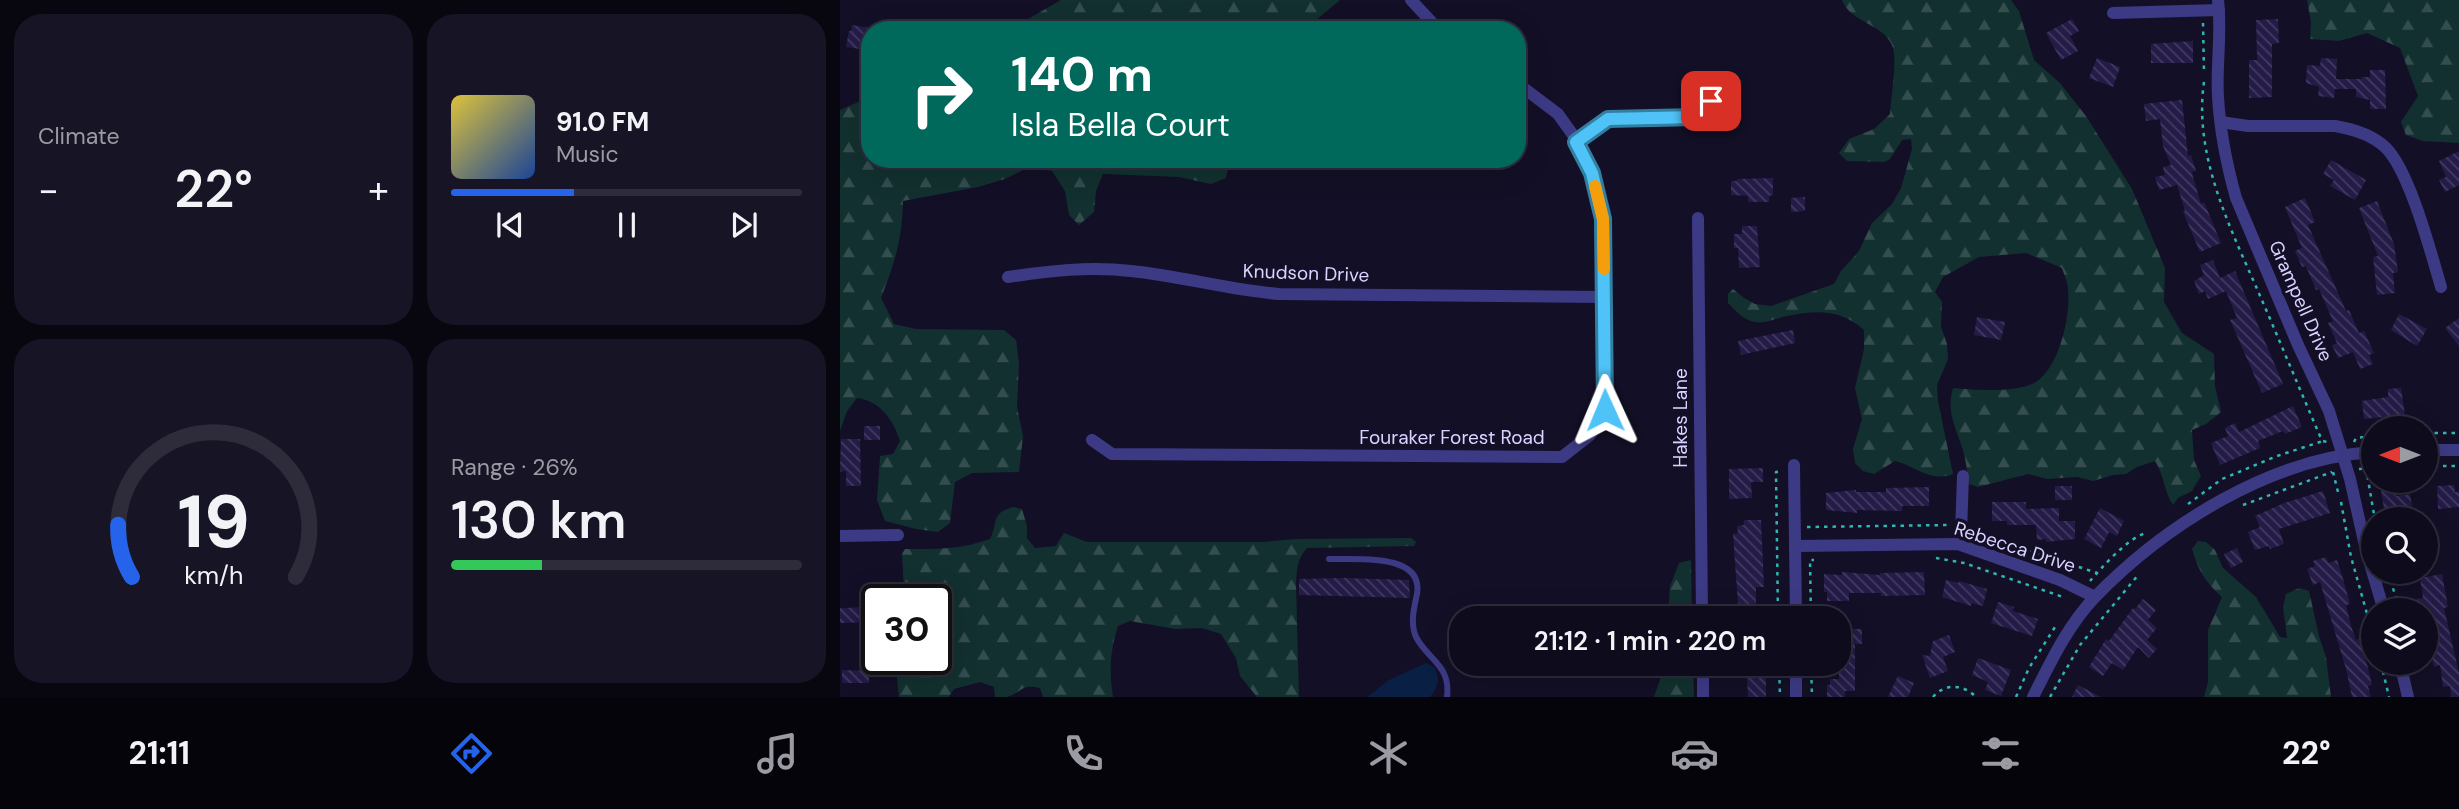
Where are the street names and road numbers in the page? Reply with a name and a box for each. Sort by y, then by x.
street label: Grampell Drive [2263,237,2339,365]
street label: Knudson Drive [1242,258,1370,288]
street label: Hakes Lane [1668,368,1693,468]
street label: Fouraker Forest Road [1359,425,1545,450]
street label: Rebecca Drive [1951,516,2079,578]

